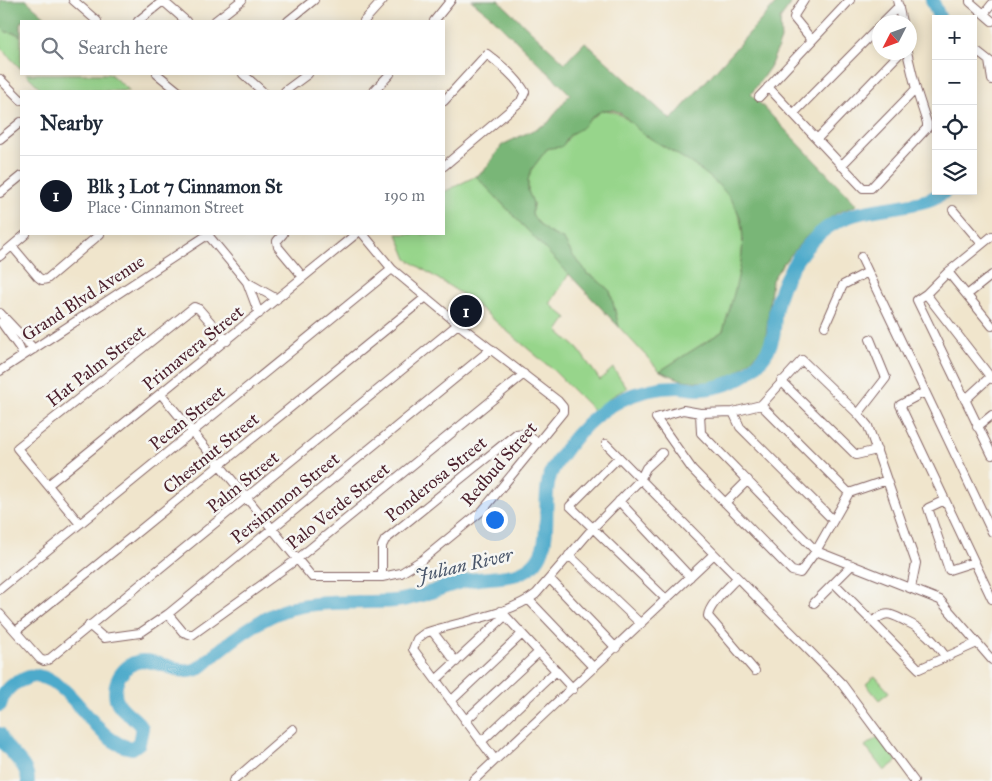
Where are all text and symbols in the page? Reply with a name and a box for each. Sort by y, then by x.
north arrow [872,15,917,60]
map controls [932,15,977,195]
button: + [932,15,977,60]
search box [20,20,445,75]
icon: search [38,34,66,62]
text: Search here [78,36,168,59]
button: − [932,60,977,105]
button: locate [932,105,977,150]
text: Nearby [40,110,103,136]
button: layers [932,150,977,195]
text: Blk 3 Lot 7 Cinnamon St [87,175,283,198]
text: 1 [53,186,59,205]
text: 190 m [384,186,425,205]
text: Place · Cinnamon Street [87,198,244,217]
street label: Grand Blvd Avenue [17,250,149,346]
pin: 1 [450,292,482,330]
street label: Primavera Street [138,300,248,395]
street label: Hat Palm Street [42,320,150,411]
street label: Pecan Street [145,380,230,455]
street label: Chestnut Street [159,407,264,498]
street label: Redbud Street [456,417,542,511]
street label: Ponderosa Street [381,431,492,527]
street label: Palm Street [203,446,284,518]
street label: Persimmon Street [226,447,344,549]
street label: Palo Verde Street [282,457,394,554]
your location [482,507,508,533]
water label: Julian River [412,542,516,588]

